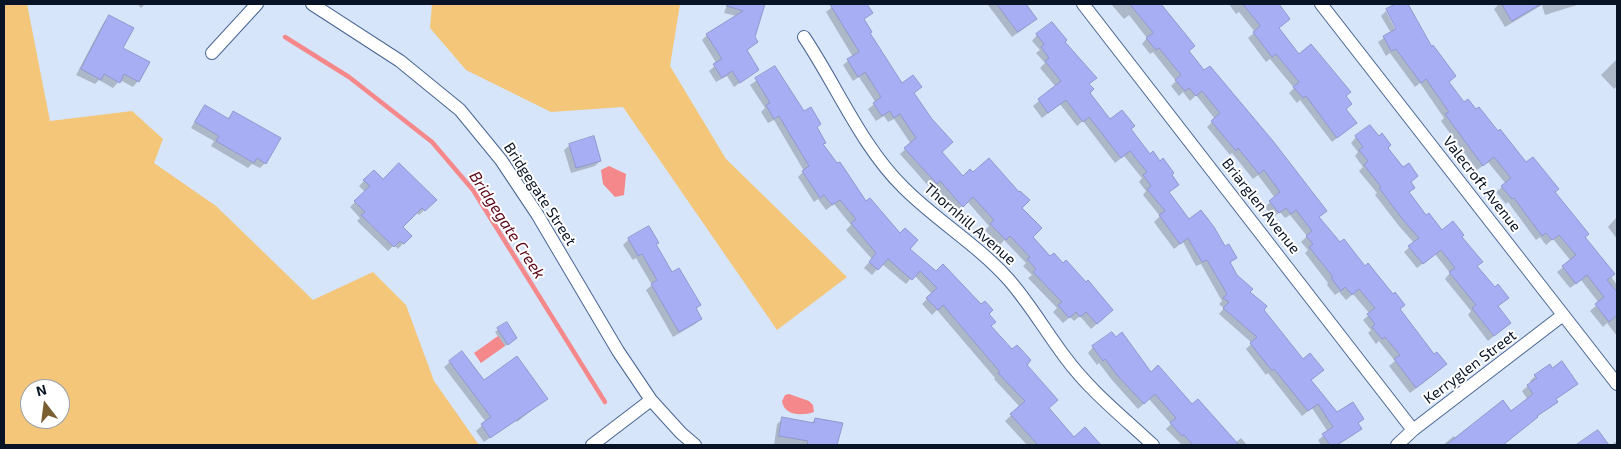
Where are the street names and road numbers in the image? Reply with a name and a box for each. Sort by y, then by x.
street label: Valecroft Avenue [1439,133,1525,235]
street label: Bridgegate Street [500,139,580,249]
street label: Briarglen Avenue [1218,155,1304,257]
street label: Thornhill Avenue [920,179,1020,269]
street label: Kerryglen Street [1420,326,1520,408]

